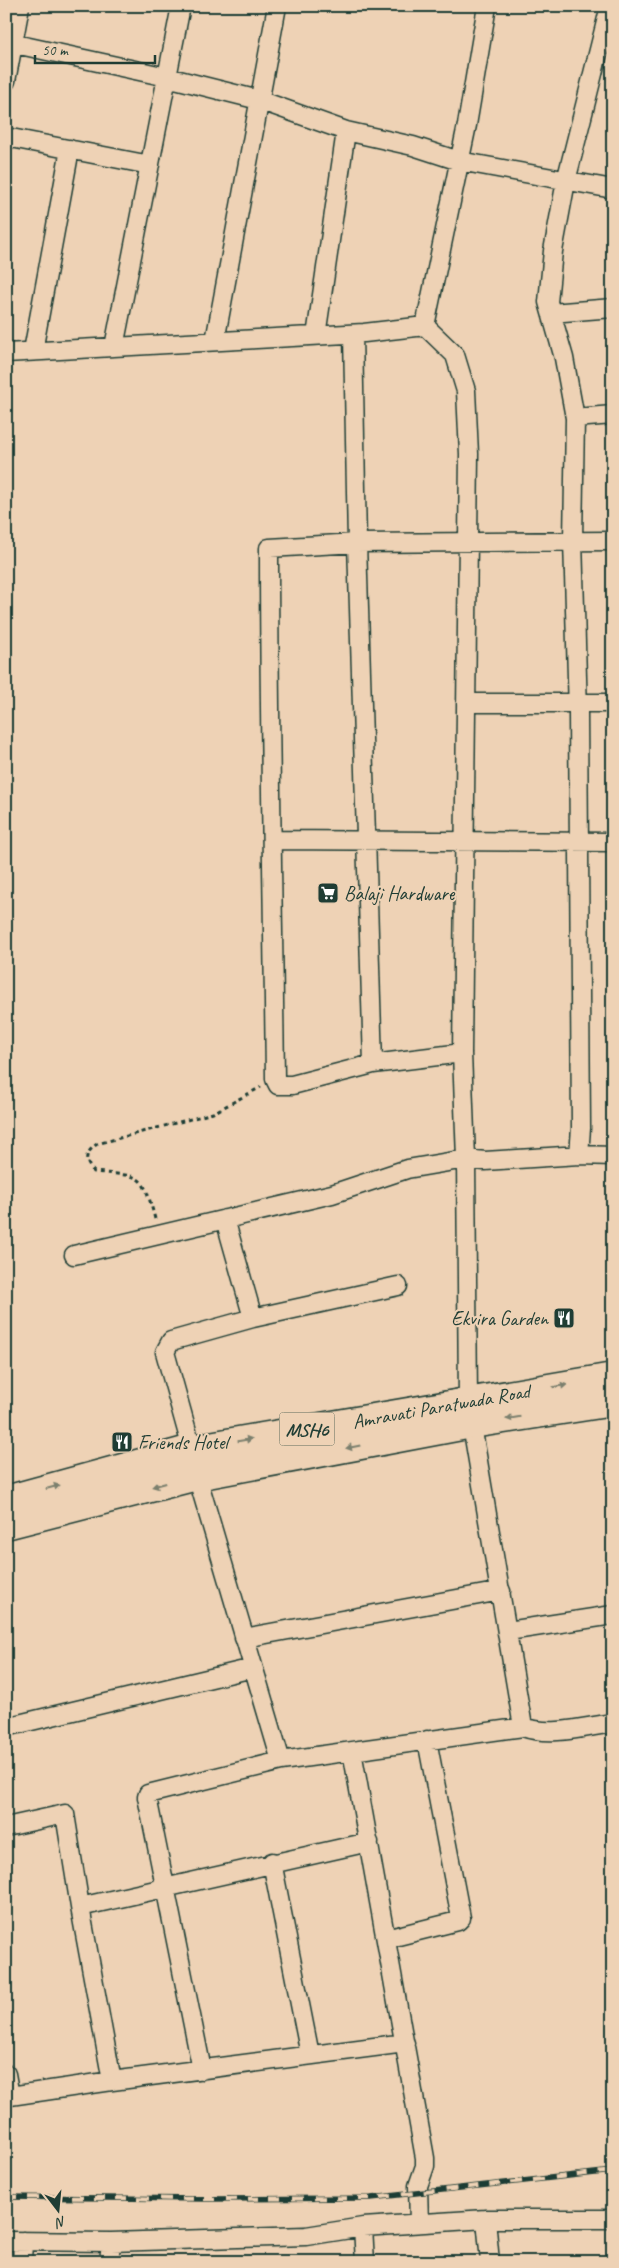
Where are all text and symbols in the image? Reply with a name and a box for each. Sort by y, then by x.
scale bar [35,32,155,64]
text: 50 m [42,41,69,60]
supermarket icon: Balaji Hardware [316,881,340,905]
place label: Balaji Hardware [344,881,456,906]
place label: Ekvira Garden [451,1306,549,1331]
restaurant icon: Ekvira Garden [552,1306,576,1330]
street label: Amravati Paratwada Road [350,1378,535,1434]
one-way arrow [553,1381,569,1389]
road number: MSH6 [280,1412,334,1446]
one-way arrow [504,1414,520,1422]
restaurant icon: Friends Hotel [110,1430,134,1454]
place label: Friends Hotel [138,1430,231,1455]
one-way arrow [237,1435,253,1443]
one-way arrow [344,1443,360,1451]
one-way arrow [152,1482,167,1490]
one-way arrow [46,1483,61,1491]
north arrow [32,2186,82,2236]
text: N [53,2213,68,2232]

